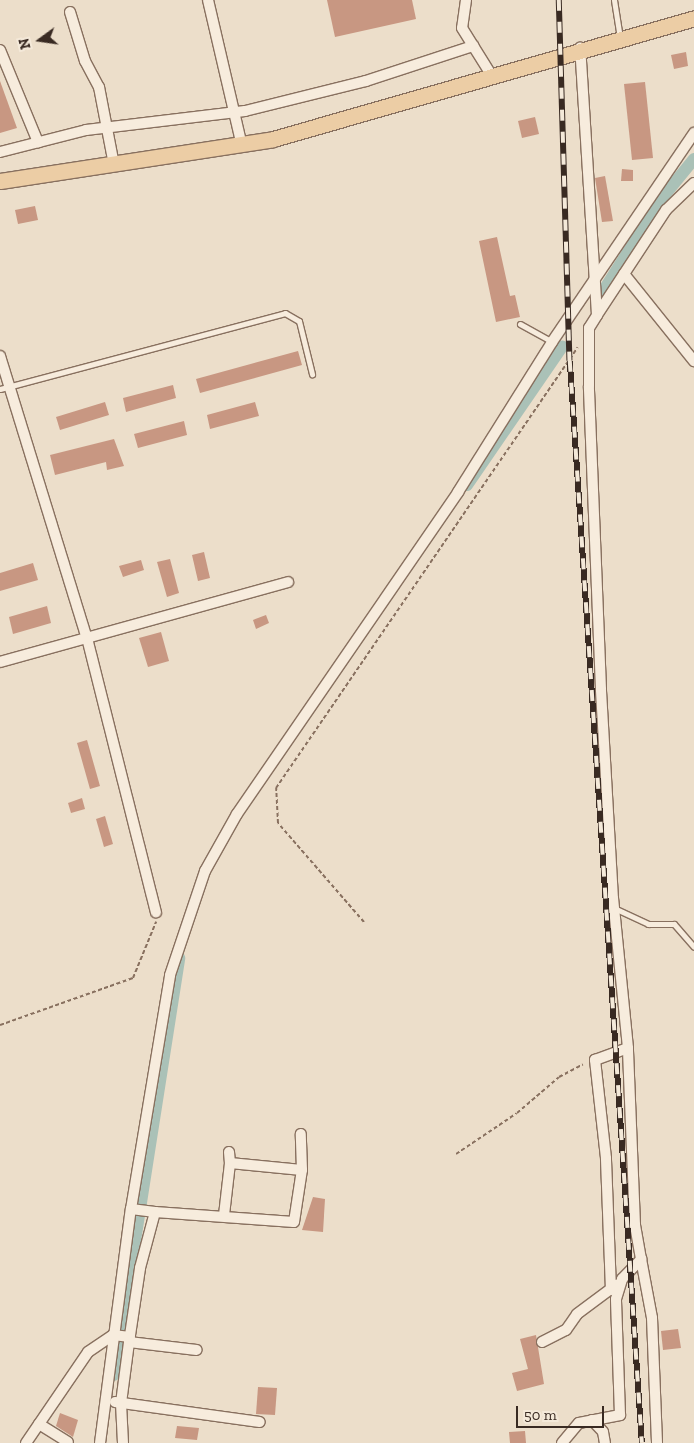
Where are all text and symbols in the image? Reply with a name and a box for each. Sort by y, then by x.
north arrow [15,15,65,65]
text: N [15,37,34,51]
scale bar [519,1396,606,1428]
text: 50 m [524,1406,557,1424]

